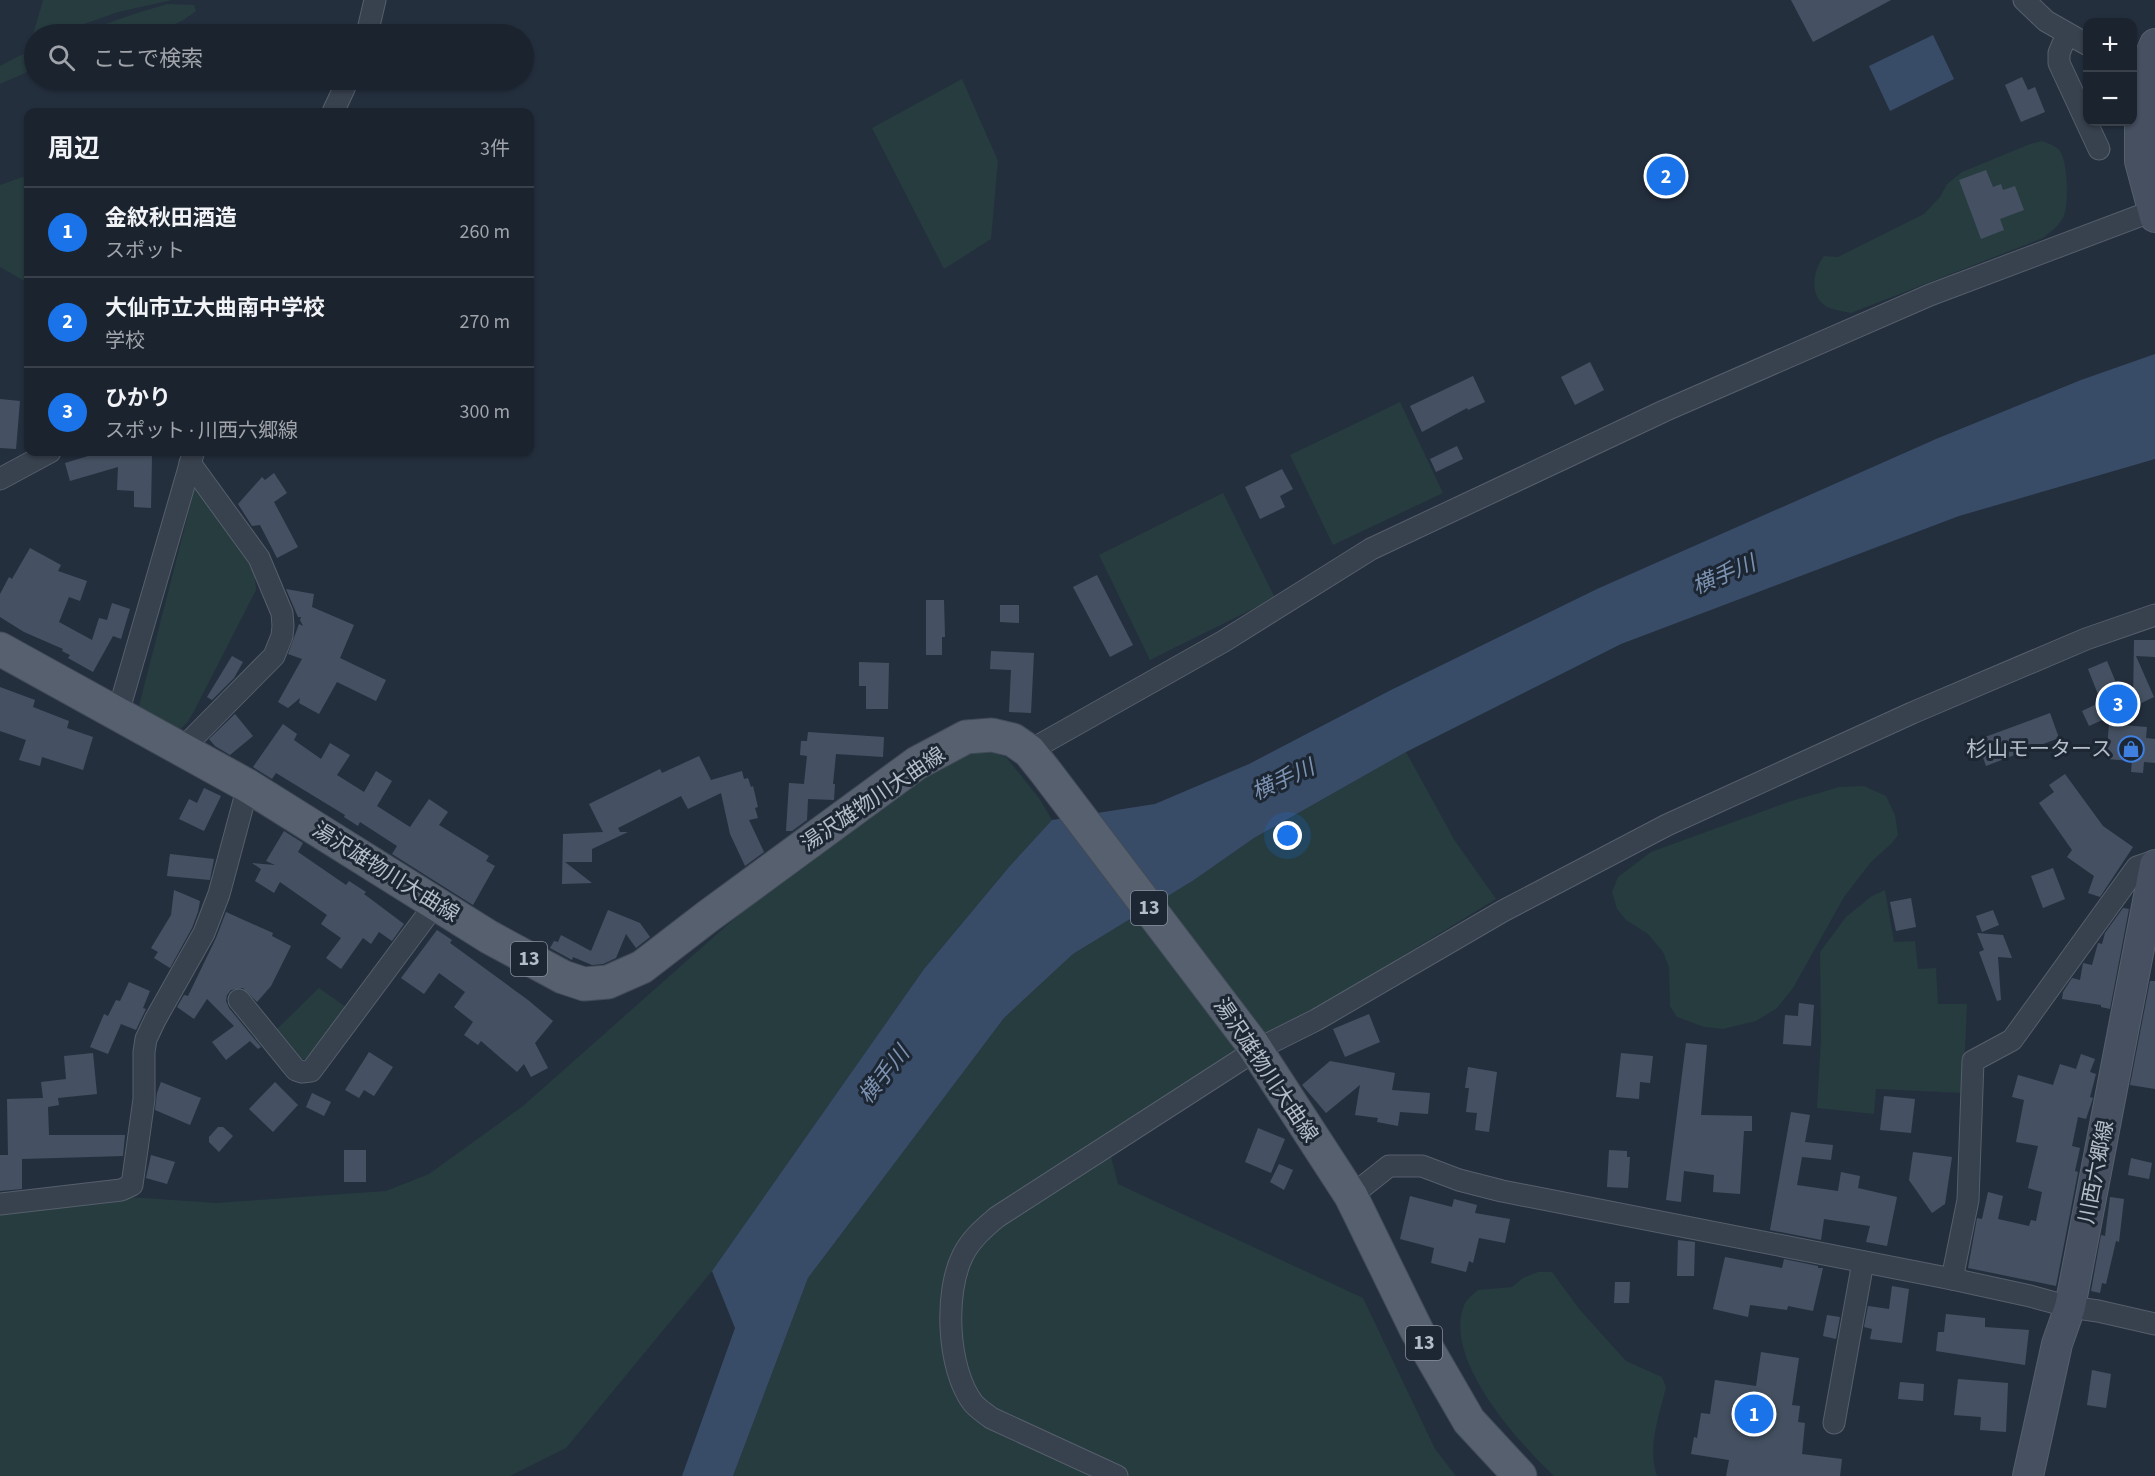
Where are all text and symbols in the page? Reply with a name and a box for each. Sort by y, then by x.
map controls [2083,18,2137,126]
button: + [2083,18,2137,72]
search box [24,24,534,90]
icon: search [45,41,78,74]
text: ここで検索 [93,43,203,75]
button: − [2083,72,2137,126]
text: 周辺 [48,130,100,167]
text: 3件 [480,135,510,163]
pin: 2 [1646,154,1686,198]
text: 金紋秋田酒造 [105,202,237,234]
text: 1 [62,218,73,246]
text: 260 m [460,218,510,246]
text: スポット [105,237,185,265]
text: 大仙市立大曲南中学校 [105,292,325,324]
text: 2 [62,308,73,336]
text: 270 m [460,308,510,336]
text: 学校 [105,327,145,355]
text: ひかり [105,382,171,414]
text: 3 [62,398,73,426]
text: 300 m [460,398,510,426]
text: スポット · 川西六郷線 [105,417,298,445]
water label: 横手川 [1687,547,1762,603]
pin: 3 [2098,682,2138,726]
place label: 杉山モータース [1966,734,2112,764]
shop icon: 杉山モータース [2116,734,2146,764]
street label: 湯沢雄物川大曲線 [795,740,951,858]
water label: 横手川 [1246,751,1321,808]
street label: 湯沢雄物川大曲線 [307,815,465,929]
your location [1273,821,1302,850]
road number: 13 [1131,891,1167,925]
road number: 13 [511,942,547,976]
street label: 湯沢雄物川大曲線 [1207,992,1325,1148]
water label: 横手川 [851,1038,918,1111]
street label: 川西六郷線 [2071,1118,2121,1226]
road number: 13 [1406,1326,1442,1360]
pin: 1 [1734,1392,1774,1436]

